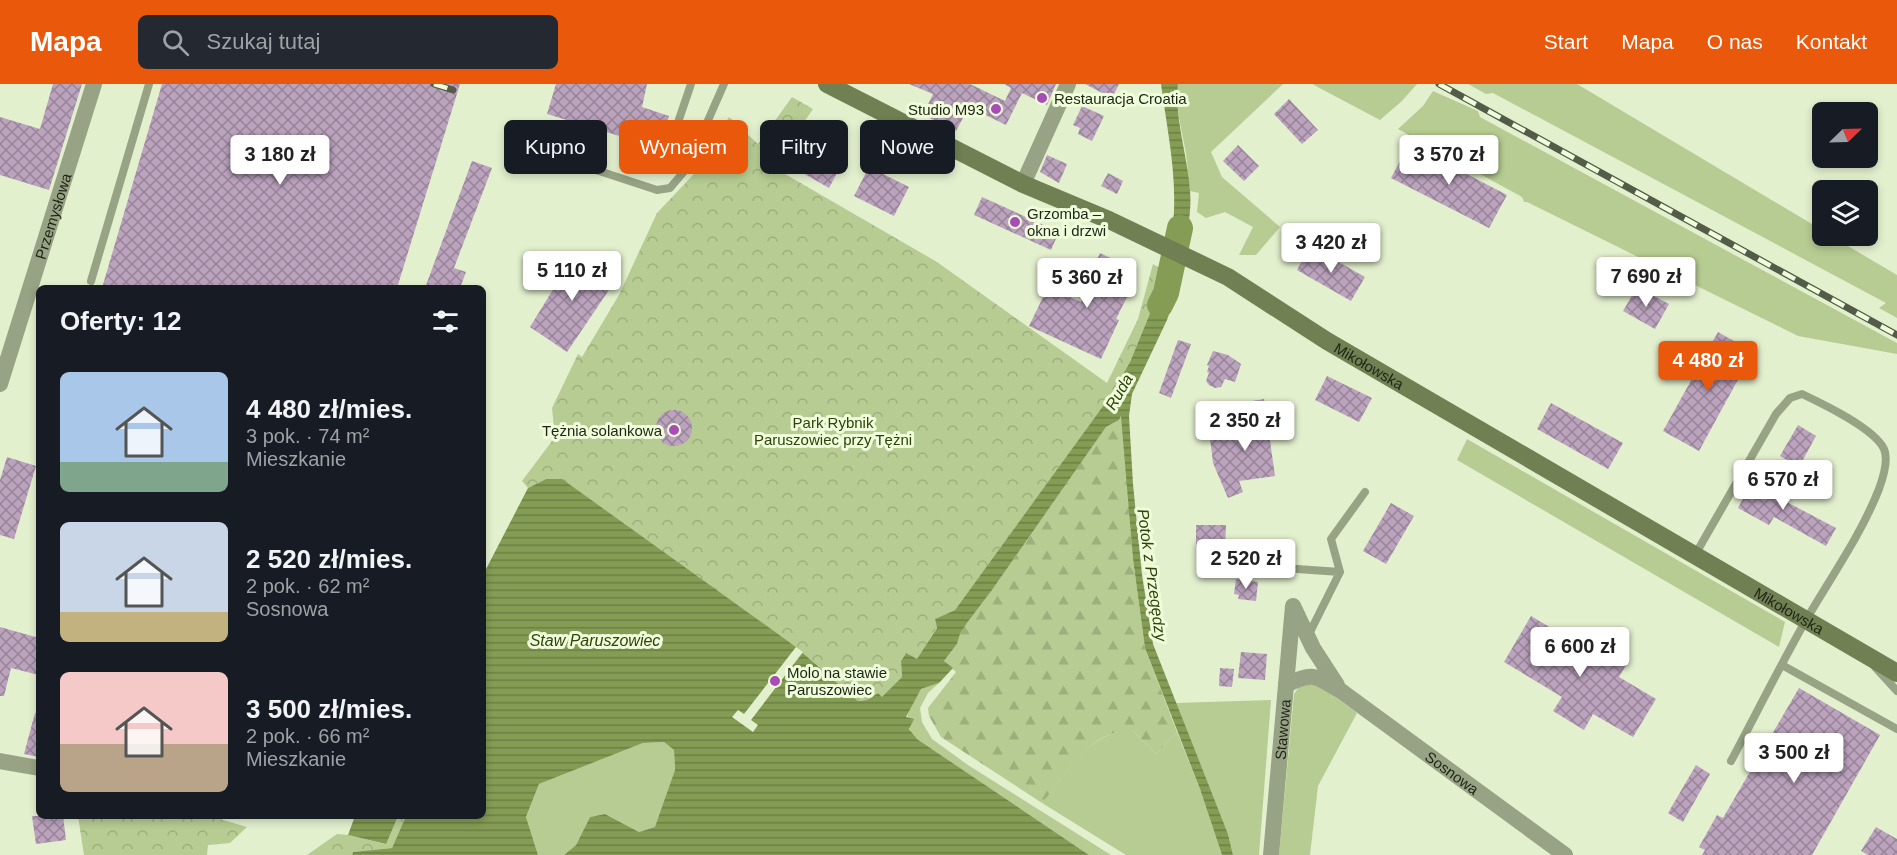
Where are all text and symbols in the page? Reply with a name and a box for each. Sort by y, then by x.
search box [138,15,558,69]
text: Mapa [30,26,102,57]
icon: search [159,26,192,59]
text: Szukaj tutaj [207,29,320,54]
text: Start [1544,30,1588,53]
text: Mapa [1621,30,1674,53]
text: O nas [1707,30,1763,53]
text: Kontakt [1796,30,1867,53]
place label: Restauracja Croatia [1054,90,1187,107]
marker: Restauracja Croatia [1035,91,1049,105]
place label: Studio M93 [908,101,984,118]
marker: Studio M93 [989,102,1003,116]
north arrow [1812,102,1878,168]
map controls [1812,102,1878,246]
chip: Kupno [504,120,607,174]
chip: Wynajem [619,120,748,174]
chip: Filtry [760,120,848,174]
chip: Nowe [860,120,955,174]
pin: 3 180 zł [218,135,342,186]
pin: 3 570 zł [1387,135,1511,186]
text: 3 180 zł [244,143,316,165]
text: 3 570 zł [1413,143,1485,165]
street label: Przemysłowa [31,170,74,261]
button: layers [1812,180,1878,246]
place label: Grzomba – okna i drzwi [1027,205,1106,239]
marker: Grzomba – okna i drzwi [1008,215,1022,229]
pin: 3 420 zł [1269,223,1393,274]
text: 3 420 zł [1295,231,1367,253]
pin: 5 110 zł [510,251,634,302]
pin: 7 690 zł [1584,257,1708,308]
pin: 5 360 zł [1025,258,1149,309]
text: 5 110 zł [537,259,607,281]
text: 7 690 zł [1610,265,1682,287]
text: 5 360 zł [1051,266,1123,288]
icon: filters [429,305,462,338]
text: Oferty: 12 [60,306,181,336]
street label: Mikołowska [1331,339,1408,393]
pin: 4 480 zł [1646,341,1770,392]
text: 4 480 zł [1672,349,1744,371]
water label: Ruda [1102,371,1136,413]
text: 4 480 zł/mies. [246,394,412,424]
icon: home [108,396,180,468]
pin: 2 350 zł [1183,401,1307,452]
text: 2 350 zł [1209,409,1281,431]
park label: Park Rybnik Paruszowiec przy Tężni [754,414,912,448]
place label: Tężnia solankowa [542,422,663,439]
marker: Tężnia solankowa [667,423,681,437]
text: 3 pok. · 74 m² [246,425,369,447]
text: Mieszkanie [246,448,346,470]
pin: 6 570 zł [1721,460,1845,511]
text: 6 570 zł [1747,468,1819,490]
water label: Potok z Przegędzy [1134,508,1170,643]
pin: 2 520 zł [1184,539,1308,590]
text: 2 520 zł/mies. [246,544,412,574]
icon: home [108,546,180,618]
text: 2 520 zł [1210,547,1282,569]
text: 2 pok. · 62 m² [246,575,369,597]
street label: Mikołowska [1751,583,1828,637]
text: Sosnowa [246,598,328,620]
pin: 6 600 zł [1518,627,1642,678]
water label: Staw Paruszowiec [530,632,660,649]
text: 6 600 zł [1544,635,1616,657]
place label: Molo na stawie Paruszowiec [787,664,887,698]
marker: Molo na stawie Paruszowiec [768,674,782,688]
text: 3 500 zł/mies. [246,694,412,724]
icon: home [108,696,180,768]
street label: Stawowa [1271,698,1293,761]
text: 2 pok. · 66 m² [246,725,369,747]
pin: 3 500 zł [1732,733,1856,784]
text: 3 500 zł [1758,741,1830,763]
street label: Sosnowa [1422,747,1483,798]
text: Mieszkanie [246,748,346,770]

